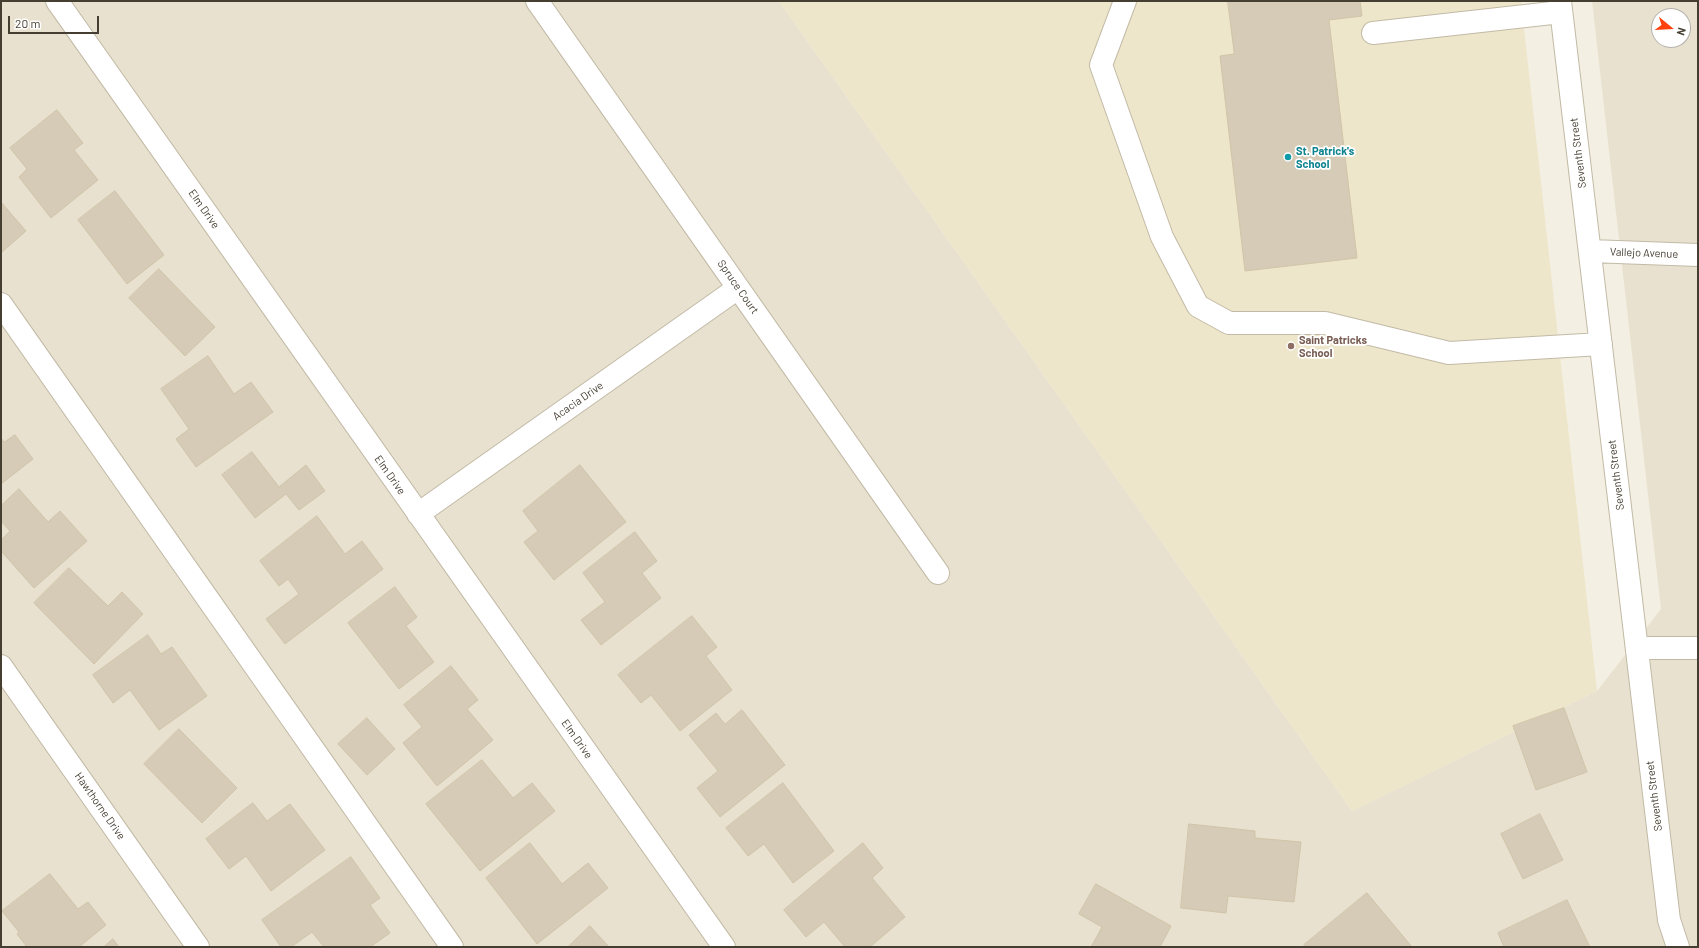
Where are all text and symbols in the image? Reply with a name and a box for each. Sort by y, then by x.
scale bar [10,8,101,34]
north arrow [1651,8,1691,48]
text: 20 m [15,16,41,30]
text: N [1675,26,1689,37]
street label: Seventh Street [1567,117,1589,189]
place label: St. Patrick's School [1296,144,1354,170]
marker: St. Patrick's School [1283,152,1293,162]
street label: Elm Drive [186,187,222,231]
street label: Vallejo Avenue [1610,245,1678,261]
street label: Spruce Court [715,257,761,317]
place label: Saint Patricks School [1299,333,1367,359]
marker: Saint Patricks School [1286,341,1296,351]
street label: Acacia Drive [550,379,606,423]
street label: Seventh Street [1605,439,1627,511]
street label: Elm Drive [372,453,408,497]
street label: Elm Drive [559,717,595,761]
street label: Seventh Street [1643,760,1665,832]
street label: Hawthorne Drive [72,770,128,842]

